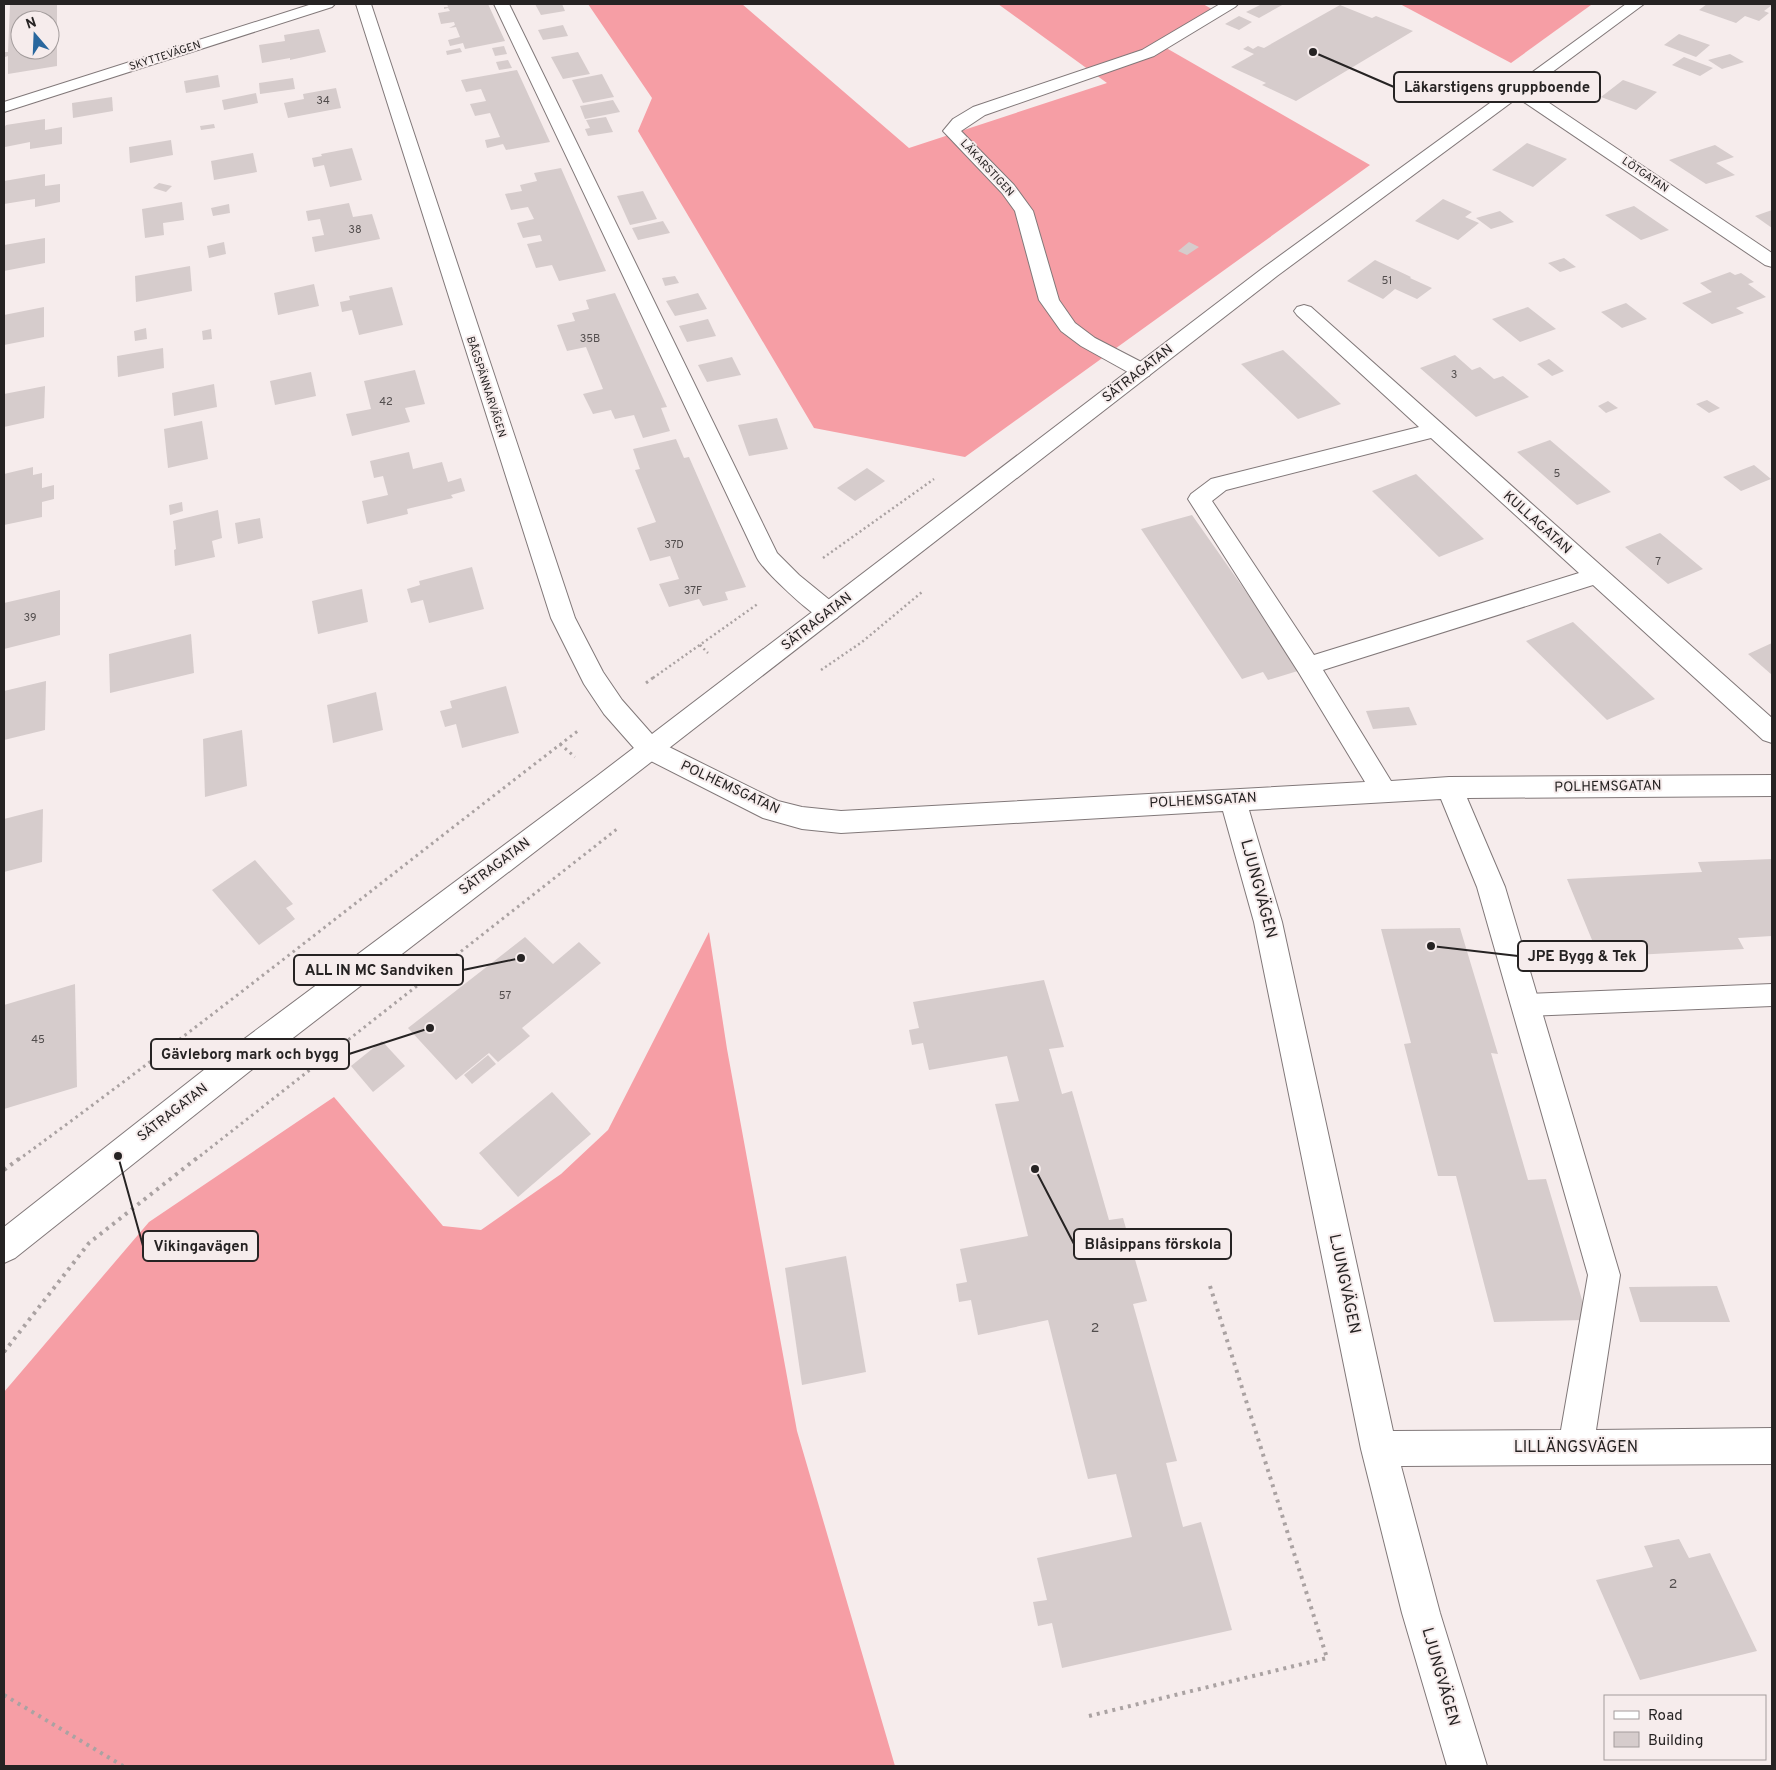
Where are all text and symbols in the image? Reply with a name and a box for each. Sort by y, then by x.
north arrow [10,10,60,60]
text: N [24,14,39,34]
street label: SKYTTEVÄGEN [127,37,203,74]
callout: Läkarstigens gruppboende [1394,72,1600,102]
text: Läkarstigens gruppboende [1404,79,1590,98]
house number: 34 [316,94,330,108]
street label: LÄKARSTIGEN [957,136,1018,199]
street label: LÖTGATAN [1619,153,1672,196]
house number: 38 [348,223,362,237]
house number: 51 [1382,274,1392,288]
house number: 35B [580,332,600,346]
street label: BÅGSPÄNNARVÄGEN [463,334,510,439]
street label: SÄTRAGATAN [1099,340,1177,407]
house number: 3 [1451,368,1457,382]
house number: 42 [379,395,393,409]
house number: 5 [1554,467,1561,481]
street label: KULLAGATAN [1499,488,1575,558]
house number: 37D [664,538,684,552]
house number: 7 [1655,555,1661,569]
house number: 37F [684,584,702,598]
street label: SÄTRAGATAN [778,588,856,655]
house number: 39 [24,611,36,625]
street label: POLHEMSGATAN [678,758,782,818]
street label: POLHEMSGATAN [1554,778,1662,796]
street label: POLHEMSGATAN [1149,790,1257,812]
street label: SÄTRAGATAN [455,834,534,899]
street label: LJUNGVÄGEN [1235,837,1282,941]
callout: JPE Bygg & Tek [1518,941,1647,971]
text: JPE Bygg & Tek [1527,948,1637,967]
callout: ALL IN MC Sandviken [294,955,463,985]
text: ALL IN MC Sandviken [305,962,453,981]
house number: 57 [499,989,511,1003]
house number: 45 [31,1033,45,1047]
callout: Gävleborg mark och bygg [151,1039,349,1069]
text: Gävleborg mark och bygg [161,1046,339,1065]
street label: SÄTRAGATAN [134,1079,212,1146]
callout: Blåsippans förskola [1074,1229,1231,1259]
callout: Vikingavägen [143,1231,258,1261]
street label: LJUNGVÄGEN [1324,1232,1365,1336]
text: Blåsippans förskola [1085,1236,1221,1255]
text: Vikingavägen [153,1238,249,1257]
house number: 2 [1091,1320,1099,1337]
street label: LILLÄNGSVÄGEN [1514,1437,1638,1458]
house number: 2 [1669,1576,1677,1593]
street label: LJUNGVÄGEN [1416,1625,1465,1729]
legend [1604,1695,1766,1760]
text: Road [1648,1707,1683,1726]
text: Building [1648,1732,1703,1751]

